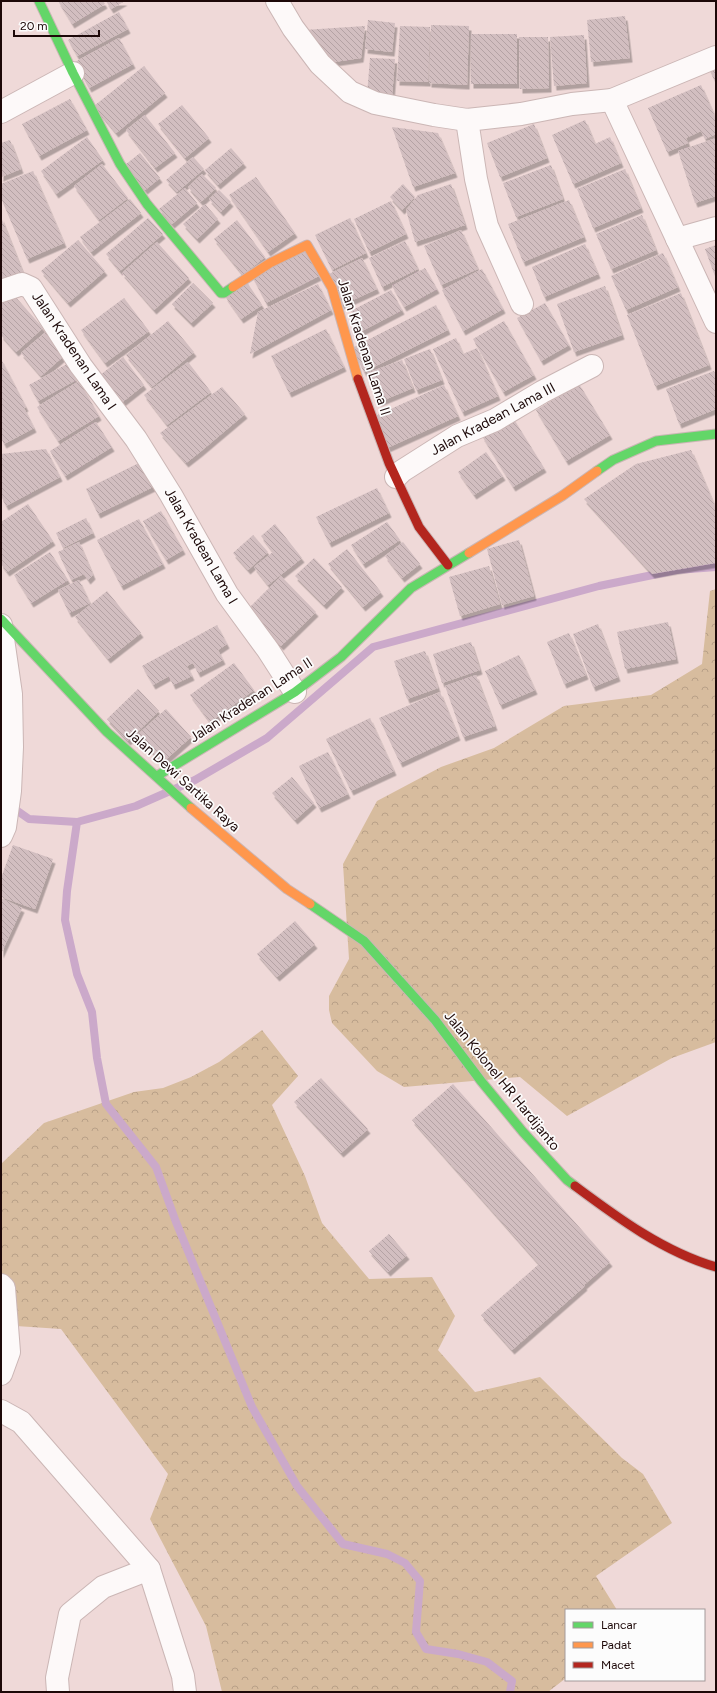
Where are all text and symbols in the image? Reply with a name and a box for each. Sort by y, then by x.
scale bar [14,12,99,38]
text: 20 m [20,19,48,33]
street label: Jalan Kradenan Lama II [334,276,394,418]
street label: Jalan Kradenan Lama I [28,289,120,413]
street label: Jalan Kradean Lama III [428,379,558,459]
street label: Jalan Kradean Lama I [161,485,241,607]
street label: Jalan Kradenan Lama II [186,654,316,746]
street label: Jalan Dewi Sartika Raya [123,725,243,835]
street label: Jalan Kolonel HR Hardijanto [441,1008,563,1154]
legend [565,1609,705,1681]
text: Lancar [601,1618,637,1632]
text: Padat [601,1638,632,1652]
text: Macet [601,1658,635,1672]

